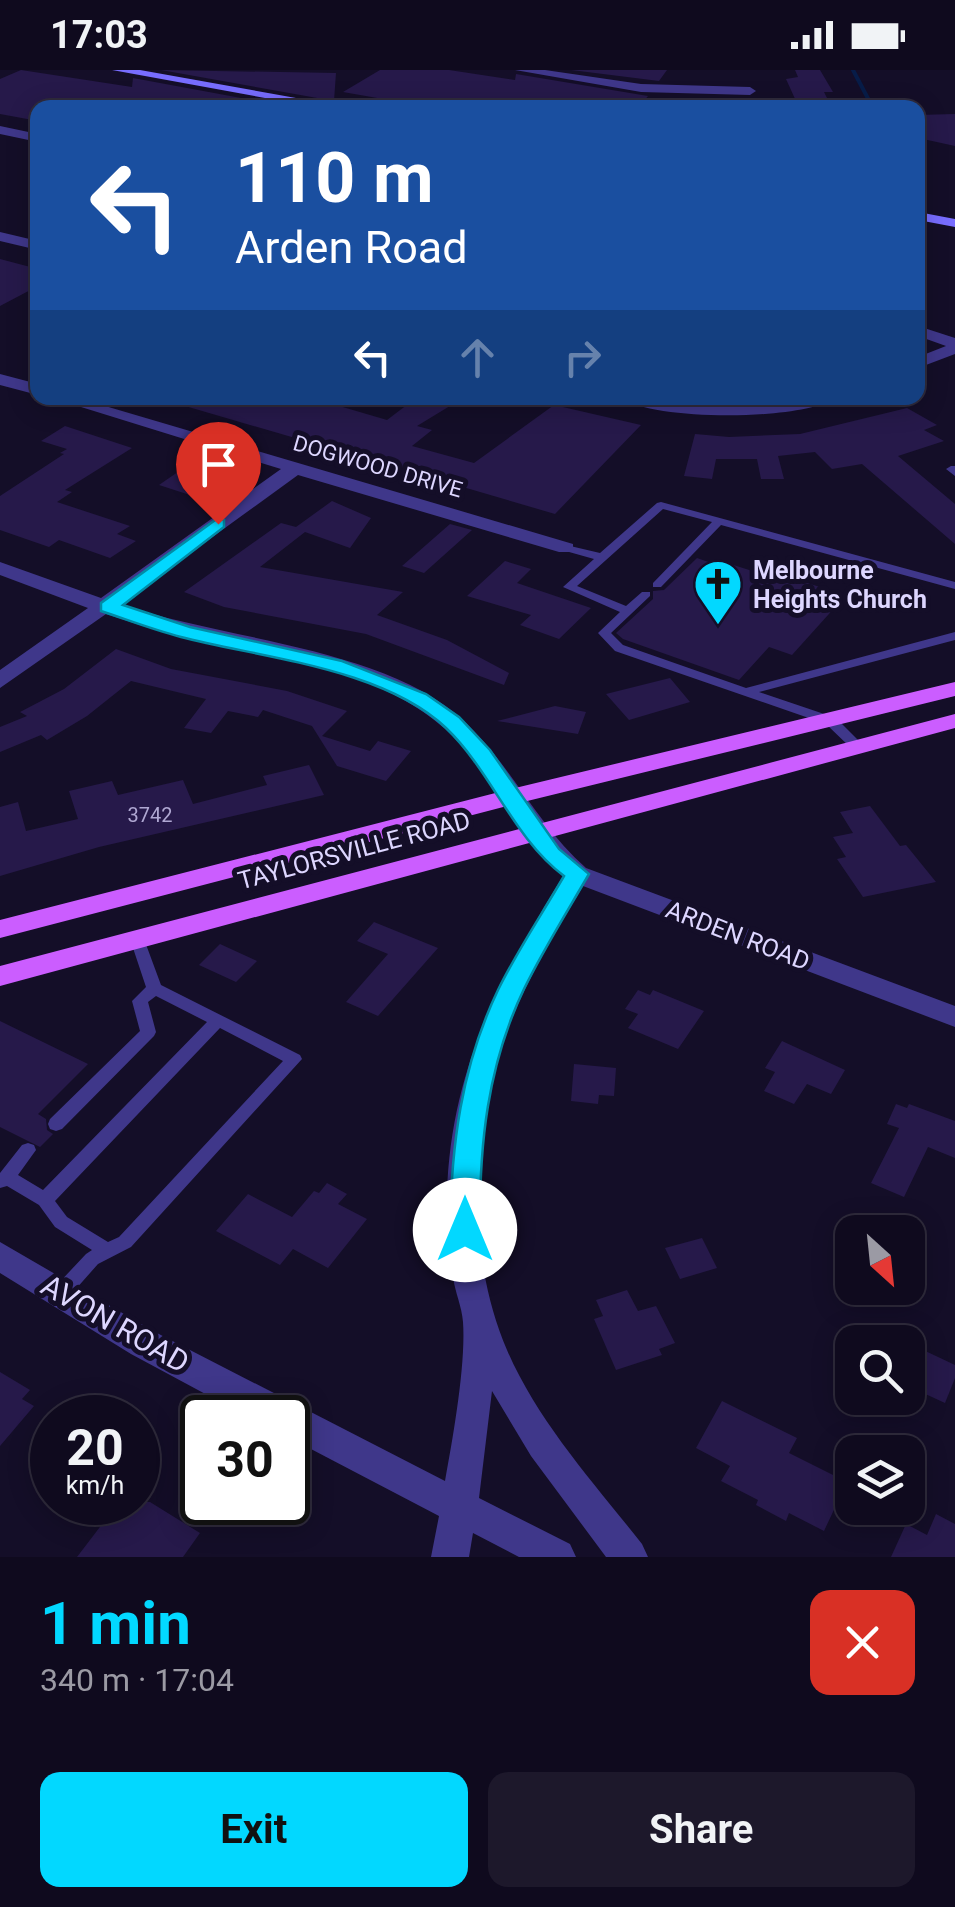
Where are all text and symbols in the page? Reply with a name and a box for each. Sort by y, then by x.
text: 17:03 [50,13,148,57]
text: 110 m [235,137,434,219]
icon: left [70,140,200,270]
text: Arden Road [235,221,468,274]
icon: left [345,330,400,385]
icon: ahead [450,330,505,385]
icon: right [555,330,610,385]
pin [176,422,261,525]
street label: DOGWOOD DRIVE [290,430,465,503]
icon: arrive [191,437,246,492]
place label: Melbourne Heights Church [753,556,927,614]
church icon: Melbourne Heights Church [692,558,744,626]
house number: 3742 [128,803,172,827]
street label: TAYLORSVILLE ROAD [235,805,473,895]
street label: ARDEN ROAD [662,895,814,976]
position arrow [413,1178,517,1282]
north arrow [835,1215,925,1305]
map controls [835,1215,925,1525]
street label: AVON ROAD [35,1267,195,1380]
button: search [835,1325,925,1415]
speed limit sign: 30 [180,1395,310,1525]
text: 20 [66,1419,124,1477]
button: layers [835,1435,925,1525]
text: km/h [66,1471,124,1500]
text: 1 min [40,1588,191,1659]
button: close [810,1590,915,1695]
text: 340 m · 17:04 [40,1661,234,1699]
button: Exit [40,1772,468,1887]
button: Share [488,1772,915,1887]

